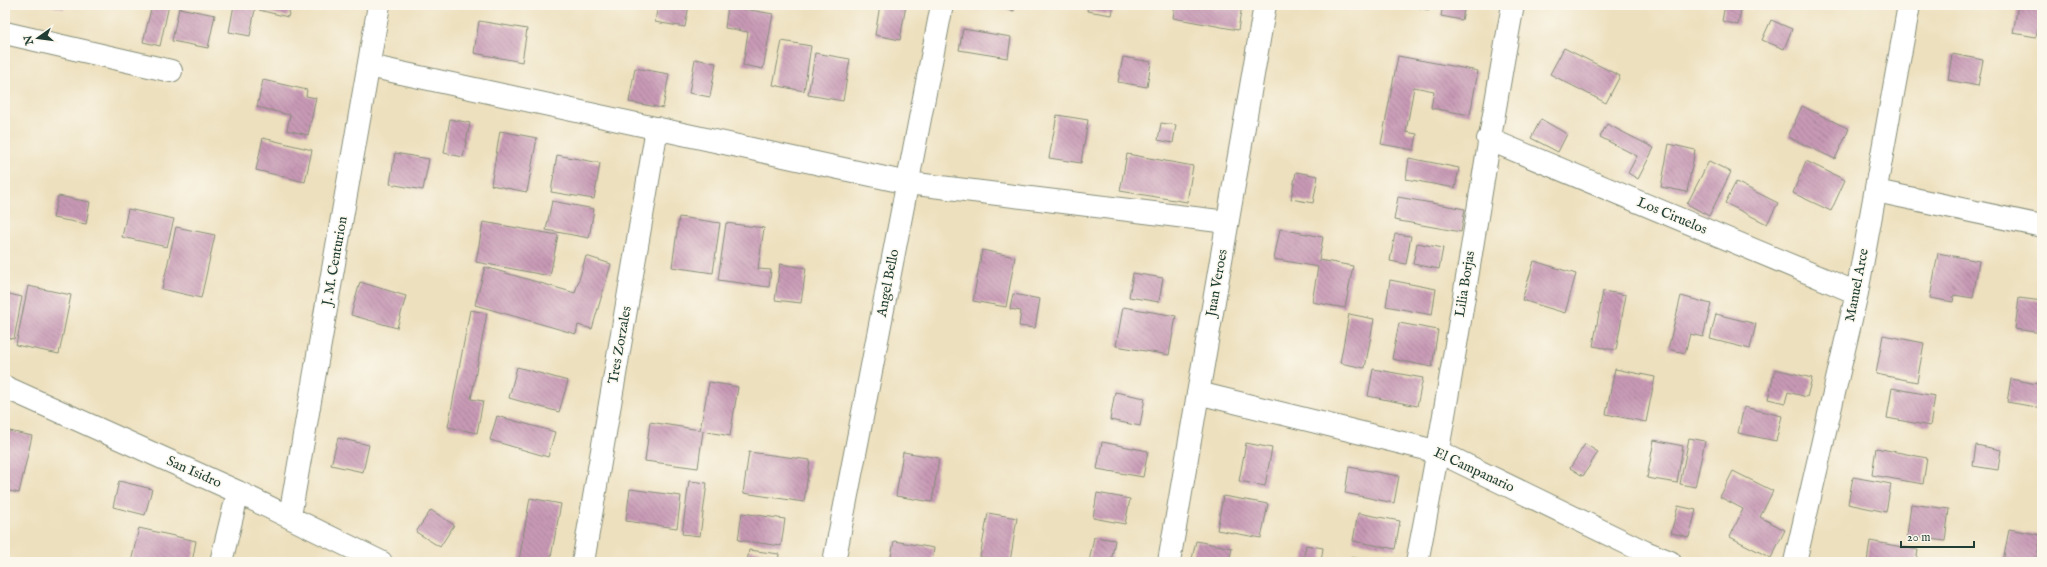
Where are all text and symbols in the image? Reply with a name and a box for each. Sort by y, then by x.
north arrow [18,18,58,58]
text: N [21,33,37,47]
street label: Los Ciruelos [1634,193,1710,239]
street label: J. M. Centurion [318,214,352,309]
street label: Manuel Arce [1841,246,1873,323]
street label: Angel Bello [872,247,903,319]
street label: Juan Veroes [1202,248,1232,320]
street label: Lilia Borjas [1451,250,1479,318]
street label: Tres Zorzales [604,305,636,385]
street label: El Campanario [1431,443,1518,497]
street label: San Isidro [164,452,225,492]
scale bar [1901,523,1974,549]
text: 20 m [1907,530,1930,545]

